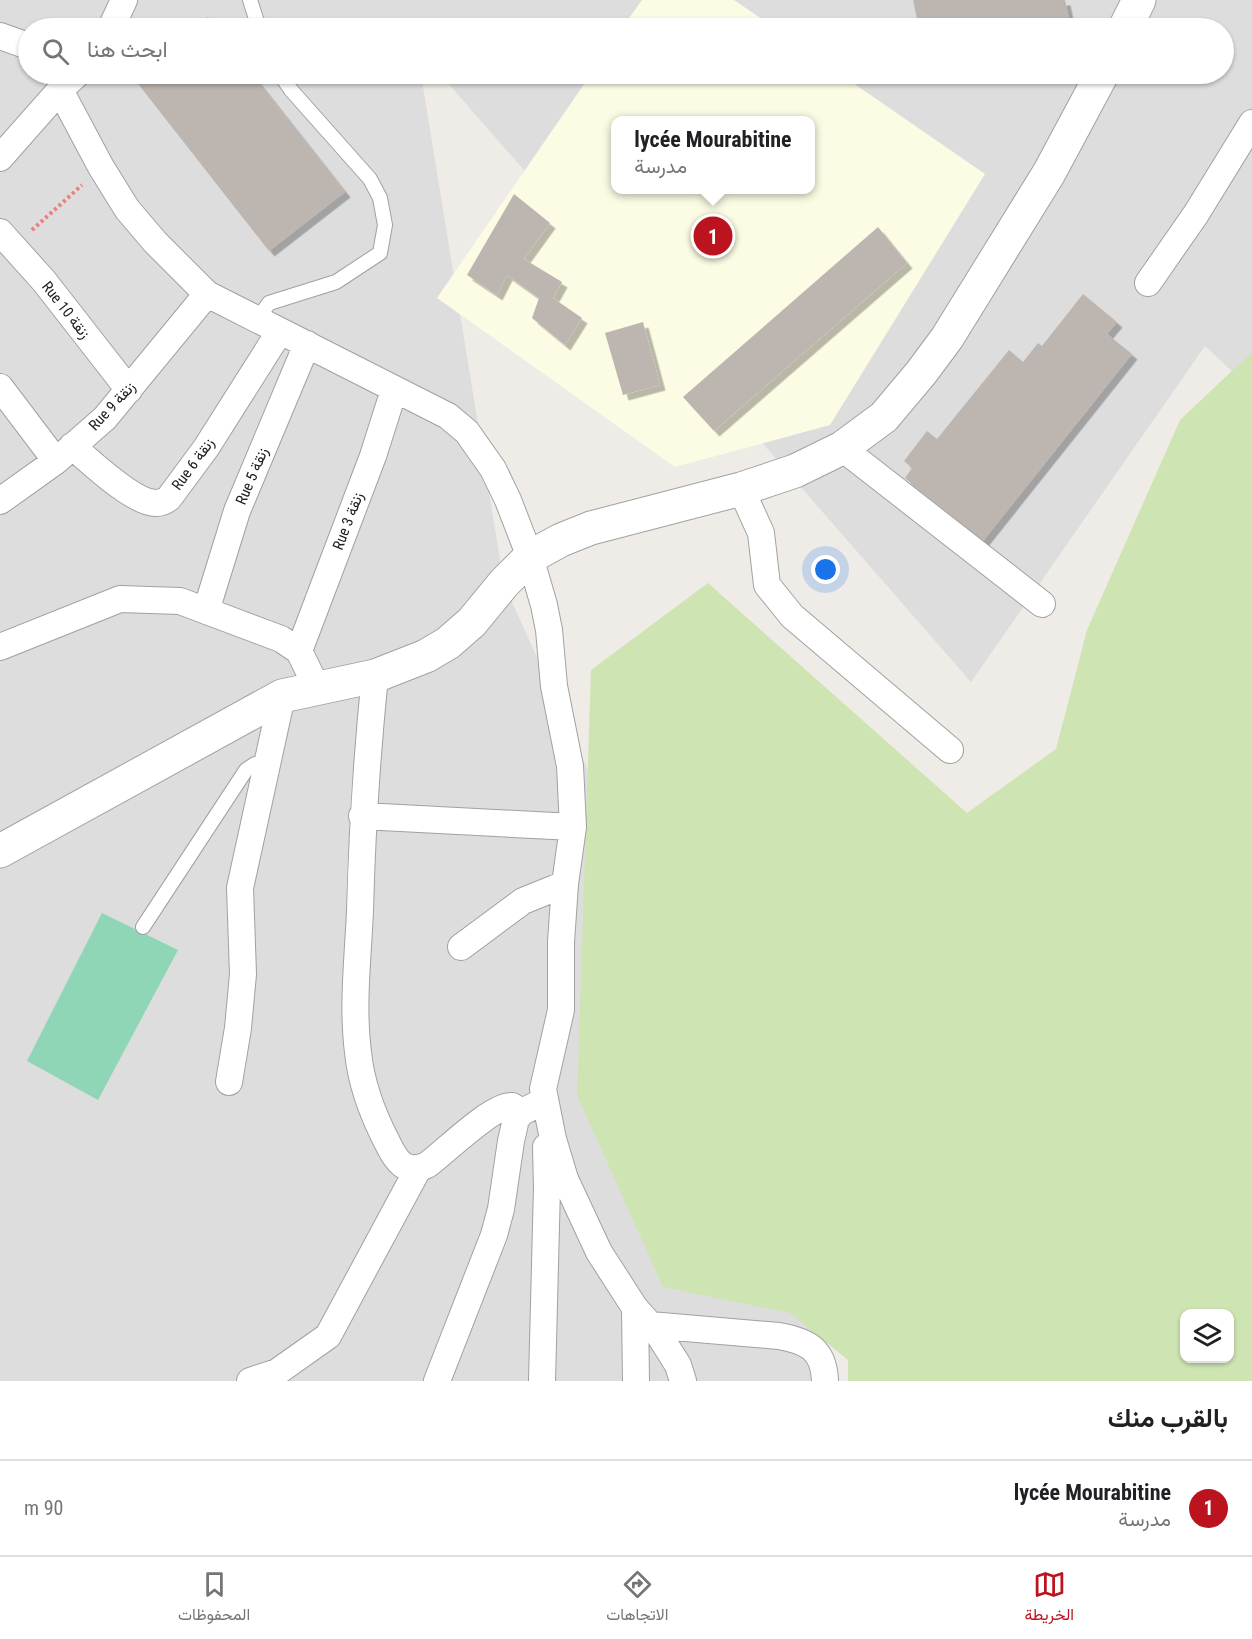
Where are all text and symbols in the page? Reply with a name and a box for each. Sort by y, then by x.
search box [18,18,1234,84]
icon: search [39,35,72,68]
text: ابحث هنا [87,37,168,62]
popup [611,116,815,194]
text: lycée Mourabitine [634,127,792,152]
text: مدرسة [634,154,687,178]
pin: 1 [694,214,732,258]
street label: Rue 10 زنقة [38,278,94,342]
street label: Rue 9 زنقة [85,378,139,434]
street label: Rue 6 زنقة [168,434,218,494]
street label: Rue 5 زنقة [232,445,272,507]
street label: Rue 3 زنقة [329,490,367,552]
your location [811,555,840,584]
map controls [1180,1309,1234,1363]
button: layers [1180,1309,1234,1363]
text: بالقرب منك [1108,1403,1228,1433]
text: lycée Mourabitine [1014,1480,1171,1505]
text: 90 m [24,1496,63,1520]
text: 1 [1203,1496,1214,1520]
text: مدرسة [1118,1507,1171,1531]
tab: المحفوظات [178,1568,250,1629]
tab: الاتجاهات [606,1568,668,1629]
tab: الخريطة [1024,1568,1074,1629]

